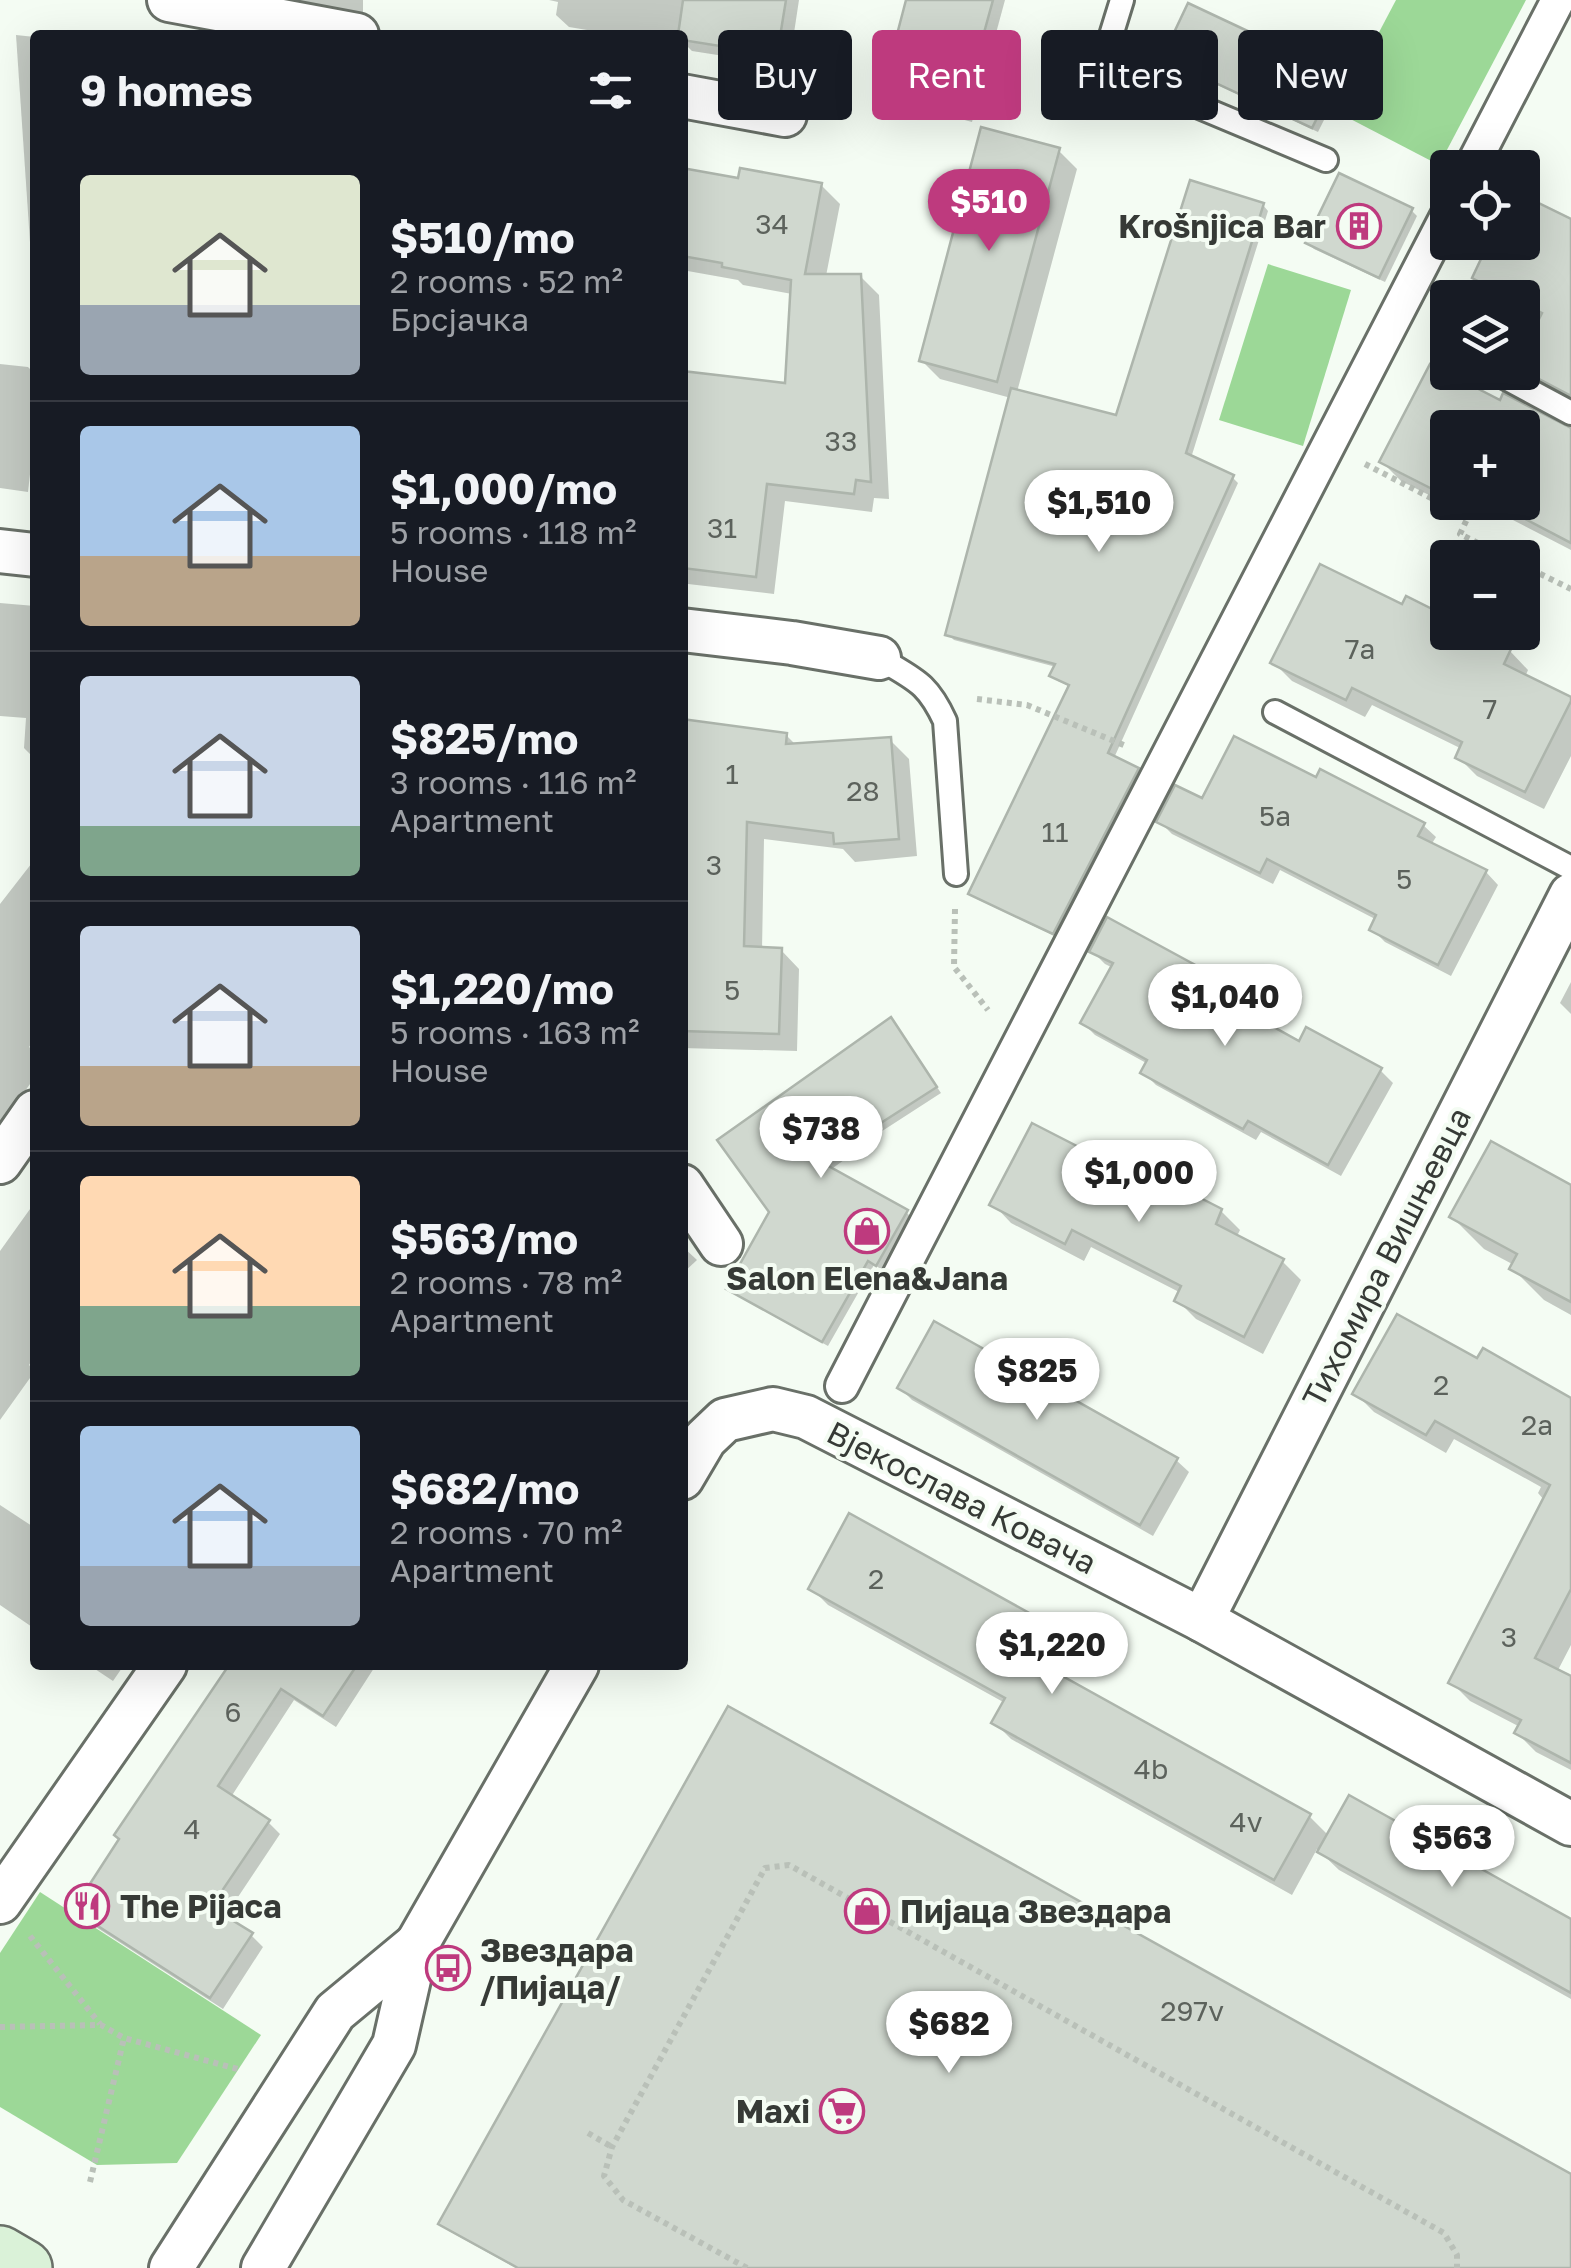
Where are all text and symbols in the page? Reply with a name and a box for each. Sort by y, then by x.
chip: Buy [718,30,852,120]
chip: Rent [872,30,1021,120]
chip: Filters [1041,30,1218,120]
chip: New [1238,30,1383,120]
icon: filters [583,63,638,118]
text: 9 homes [80,65,253,115]
map controls [1430,150,1540,650]
button: locate [1430,150,1540,260]
pin: $510 [930,169,1048,254]
text: $510 [950,182,1028,220]
building icon: Krošnjica Bar [1336,203,1382,249]
house number: 34 [755,207,789,240]
place label: Krošnjica Bar [1118,207,1326,245]
text: $510/mo [390,212,575,262]
icon: home [160,215,280,335]
text: 2 rooms · 52 m² [390,262,623,300]
button: layers [1430,280,1540,390]
text: Брсјачка [390,300,529,338]
button: + [1430,410,1540,520]
house number: 33 [825,424,857,457]
text: $1,000/mo [390,463,617,513]
icon: home [160,466,280,586]
pin: $1,510 [1018,470,1180,555]
text: $1,510 [1047,483,1151,521]
house number: 31 [707,511,737,544]
text: 5 rooms · 118 m² [390,513,636,551]
button: − [1430,540,1540,650]
text: House [390,551,488,589]
house number: 7a [1345,632,1375,665]
house number: 7 [1483,692,1497,725]
text: $825/mo [390,713,578,763]
icon: home [160,716,280,836]
house number: 1 [725,757,739,790]
text: 3 rooms · 116 m² [390,763,636,801]
house number: 28 [846,774,880,807]
house number: 5a [1259,799,1291,832]
text: Apartment [390,801,554,839]
house number: 11 [1041,815,1069,848]
house number: 3 [706,848,722,881]
house number: 5 [1396,862,1412,895]
text: $1,220/mo [390,963,614,1013]
pin: $1,040 [1144,964,1306,1049]
icon: home [160,966,280,1086]
house number: 5 [724,973,740,1006]
text: $1,040 [1170,977,1280,1015]
text: 5 rooms · 163 m² [390,1013,639,1051]
text: House [390,1051,488,1089]
pin: $738 [762,1096,880,1181]
street label: Тихомира Вишњевца [1294,1101,1478,1413]
text: $738 [782,1109,860,1147]
pin: $1,000 [1058,1140,1220,1225]
text: $1,000 [1084,1153,1194,1191]
shop icon: Salon Elena&Jana [844,1208,890,1254]
text: $563/mo [390,1213,578,1263]
icon: home [160,1216,280,1336]
place label: Salon Elena&Jana [726,1259,1008,1297]
text: 2 rooms · 78 m² [390,1263,622,1301]
text: Apartment [390,1301,554,1339]
pin: $825 [978,1338,1096,1423]
text: $825 [997,1351,1077,1389]
house number: 2 [1433,1368,1449,1401]
house number: 2a [1521,1408,1553,1441]
street label: Вјекослава Ковача [821,1413,1103,1581]
text: $682/mo [390,1463,579,1513]
icon: home [160,1466,280,1586]
text: 2 rooms · 70 m² [390,1513,623,1551]
text: Apartment [390,1551,554,1589]
house number: 2 [868,1562,884,1595]
pin: $1,220 [971,1612,1133,1697]
house number: 3 [1501,1620,1517,1653]
text: $1,220 [998,1625,1106,1663]
house number: 6 [225,1695,241,1728]
house number: 4b [1134,1752,1168,1785]
house number: 4v [1230,1805,1263,1838]
pin: $563 [1393,1805,1511,1890]
house number: 4 [183,1812,201,1845]
text: $563 [1412,1818,1492,1856]
restaurant icon: The Pijaca [64,1883,110,1929]
place label: The Pijaca [120,1887,282,1925]
shop icon: Пијаца Звездара [844,1888,890,1934]
place label: Пијаца Звездара [900,1892,1171,1930]
place label: Звездара /Пијаца/ [480,1931,634,2006]
bus stop icon: Звездара /Пијаца/ [425,1945,471,1991]
pin: $682 [890,1991,1008,2076]
house number: 297v [1160,1994,1224,2027]
text: $682 [908,2004,990,2042]
supermarket icon: Maxi [819,2088,865,2134]
place label: Maxi [736,2092,810,2130]

